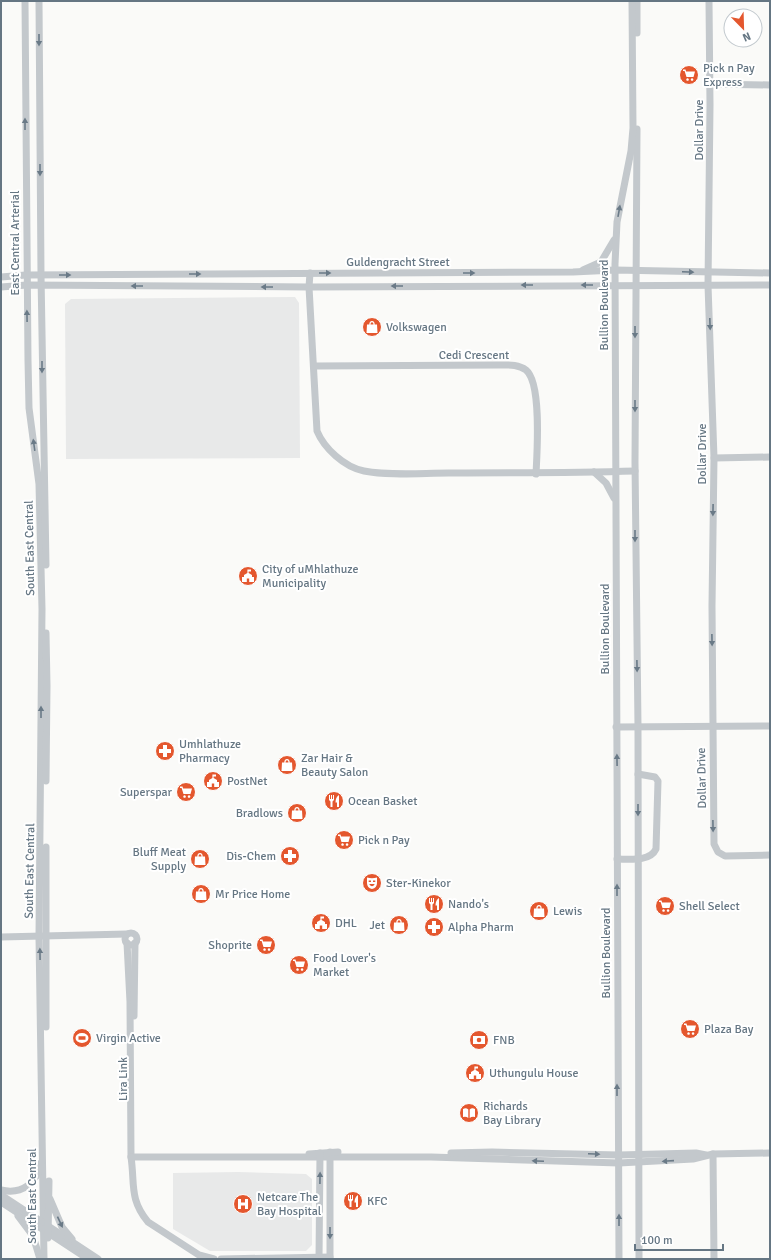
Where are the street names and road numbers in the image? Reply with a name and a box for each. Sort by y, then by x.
street label: Dollar Drive [692,100,707,160]
street label: East Central Arterial [8,190,23,295]
street label: Guldengracht Street [346,255,450,270]
street label: Bullion Boulevard [597,260,612,350]
street label: Cedi Crescent [439,348,509,363]
street label: Dollar Drive [695,424,710,484]
street label: South East Central [22,500,38,596]
street label: Bullion Boulevard [598,584,613,674]
street label: Dollar Drive [694,747,710,809]
street label: South East Central [22,823,38,919]
street label: Bullion Boulevard [599,908,614,998]
street label: Lira Link [116,1057,131,1101]
street label: South East Central [25,1148,40,1244]

